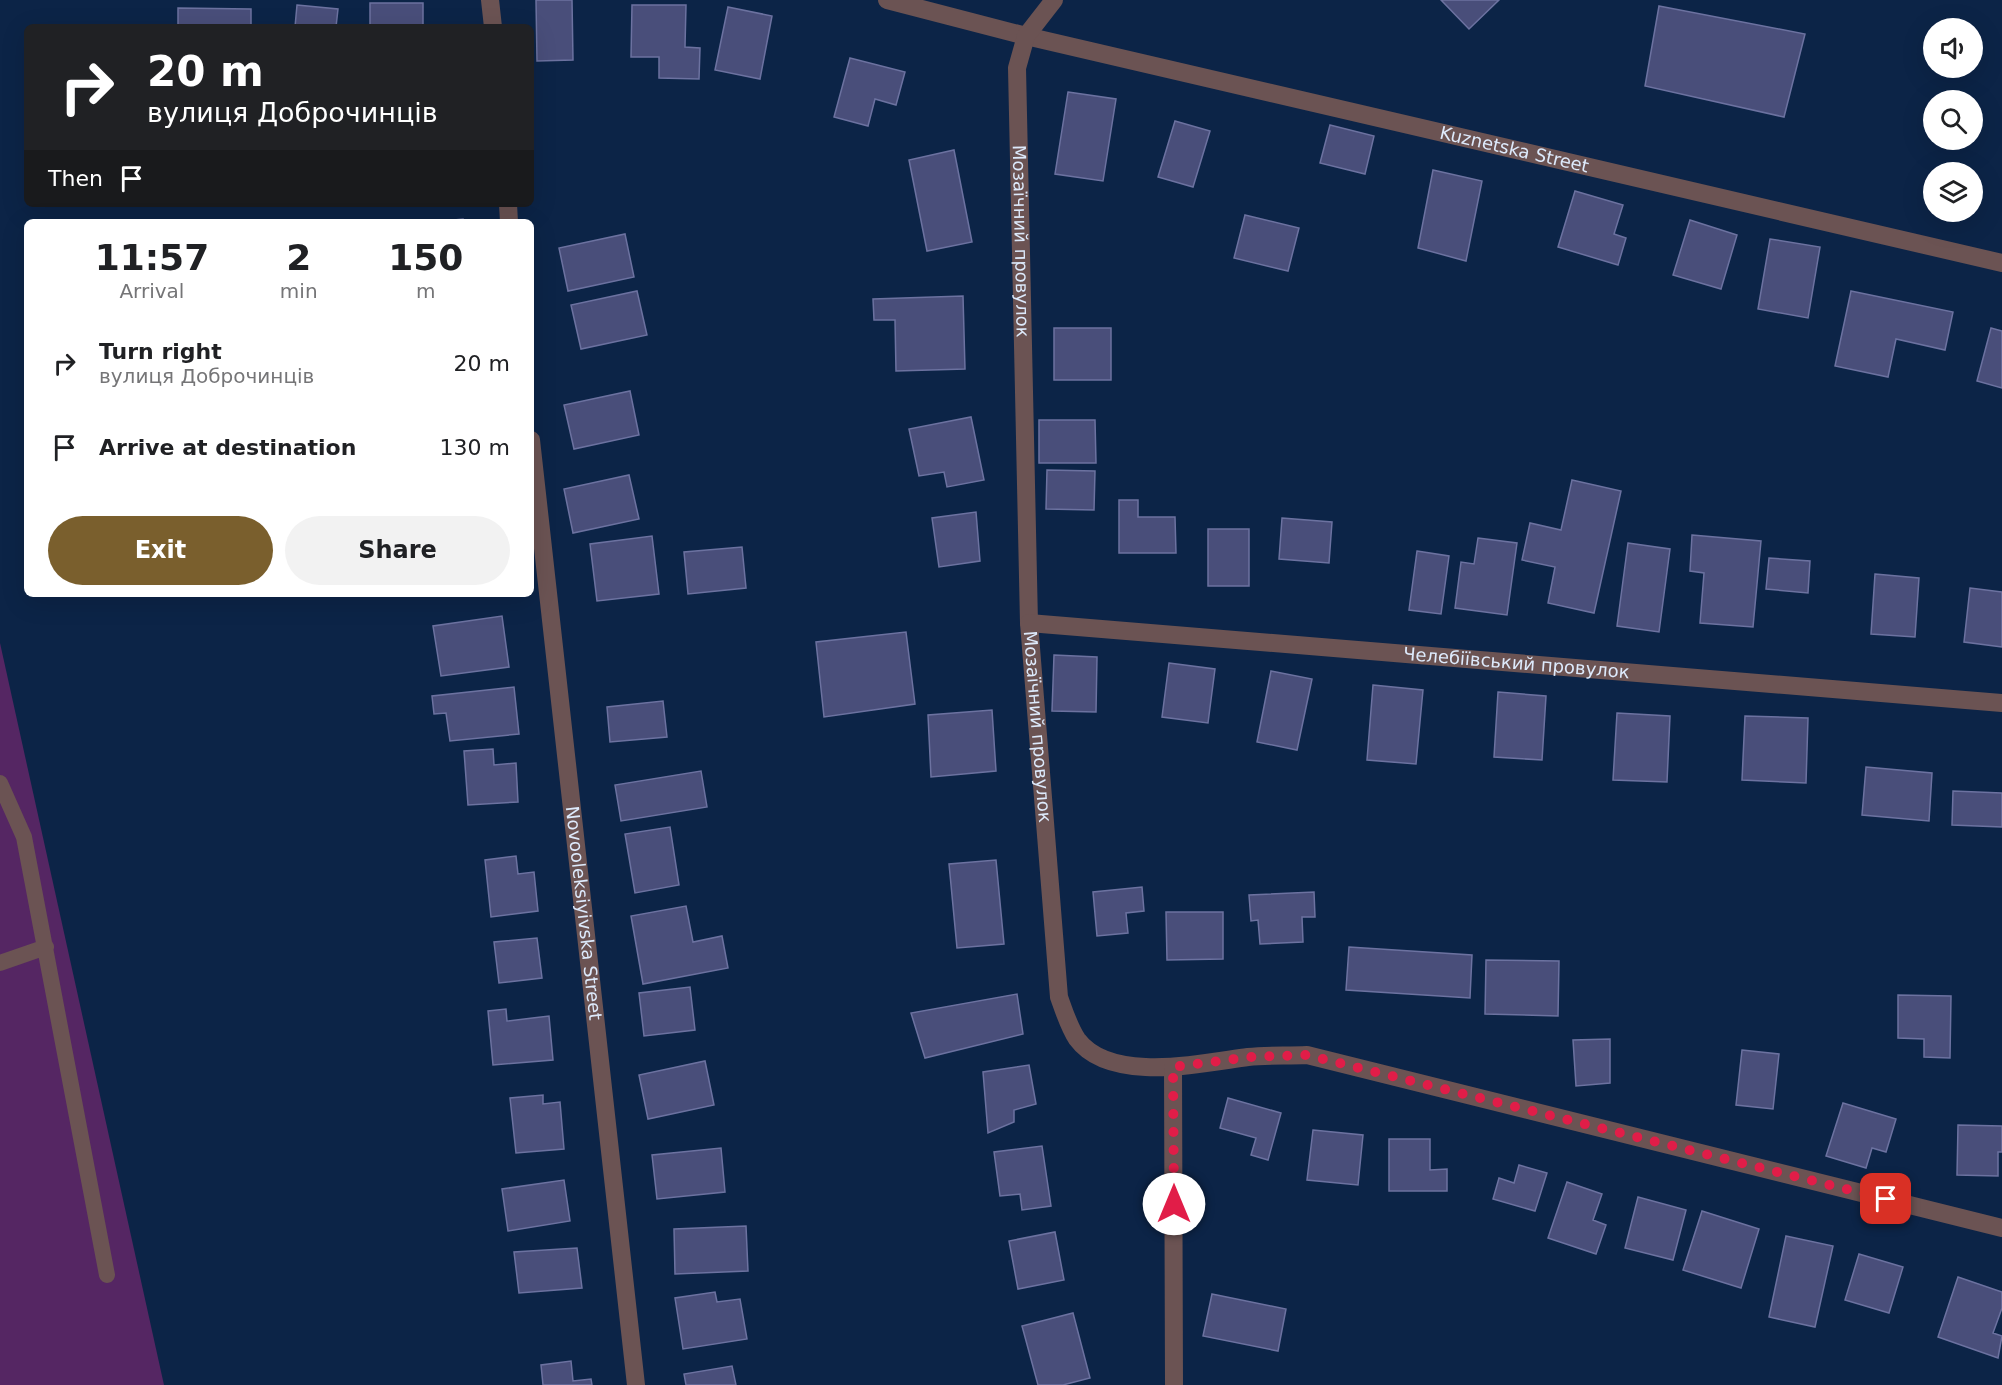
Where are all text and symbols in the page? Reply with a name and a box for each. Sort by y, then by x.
map controls [1923,18,1983,222]
button: sound [1923,18,1983,78]
text: 20 m [147,47,264,96]
icon: right [48,48,126,126]
button: search [1923,90,1983,150]
text: вулиця Доброчинців [147,97,438,128]
street label: Kuznetska Street [1438,122,1591,177]
street label: Мозаїчний провулок [1009,145,1034,338]
icon: arrive [115,162,148,195]
button: layers [1923,162,1983,222]
text: Then [48,166,103,191]
text: 11:57 [95,237,209,278]
text: 2 [286,237,311,278]
text: 150 [388,237,463,278]
text: Arrival [119,279,184,303]
text: min [280,279,318,303]
text: m [416,279,436,303]
text: Turn right [99,339,222,364]
icon: right [48,347,81,380]
text: 20 m [454,351,510,376]
text: вулиця Доброчинців [99,364,314,388]
icon: arrive [48,431,81,464]
text: Arrive at destination [99,435,356,460]
text: 130 m [440,435,510,460]
button: Exit [48,516,273,585]
button: Share [285,516,510,585]
street label: Мозаїчний провулок [1020,630,1056,824]
street label: Челебіївський провулок [1402,643,1631,682]
street label: Novooleksiyivska Street [562,805,606,1021]
position arrow [1142,1172,1206,1236]
pin [1860,1173,1911,1224]
icon: arrive [1869,1182,1902,1215]

